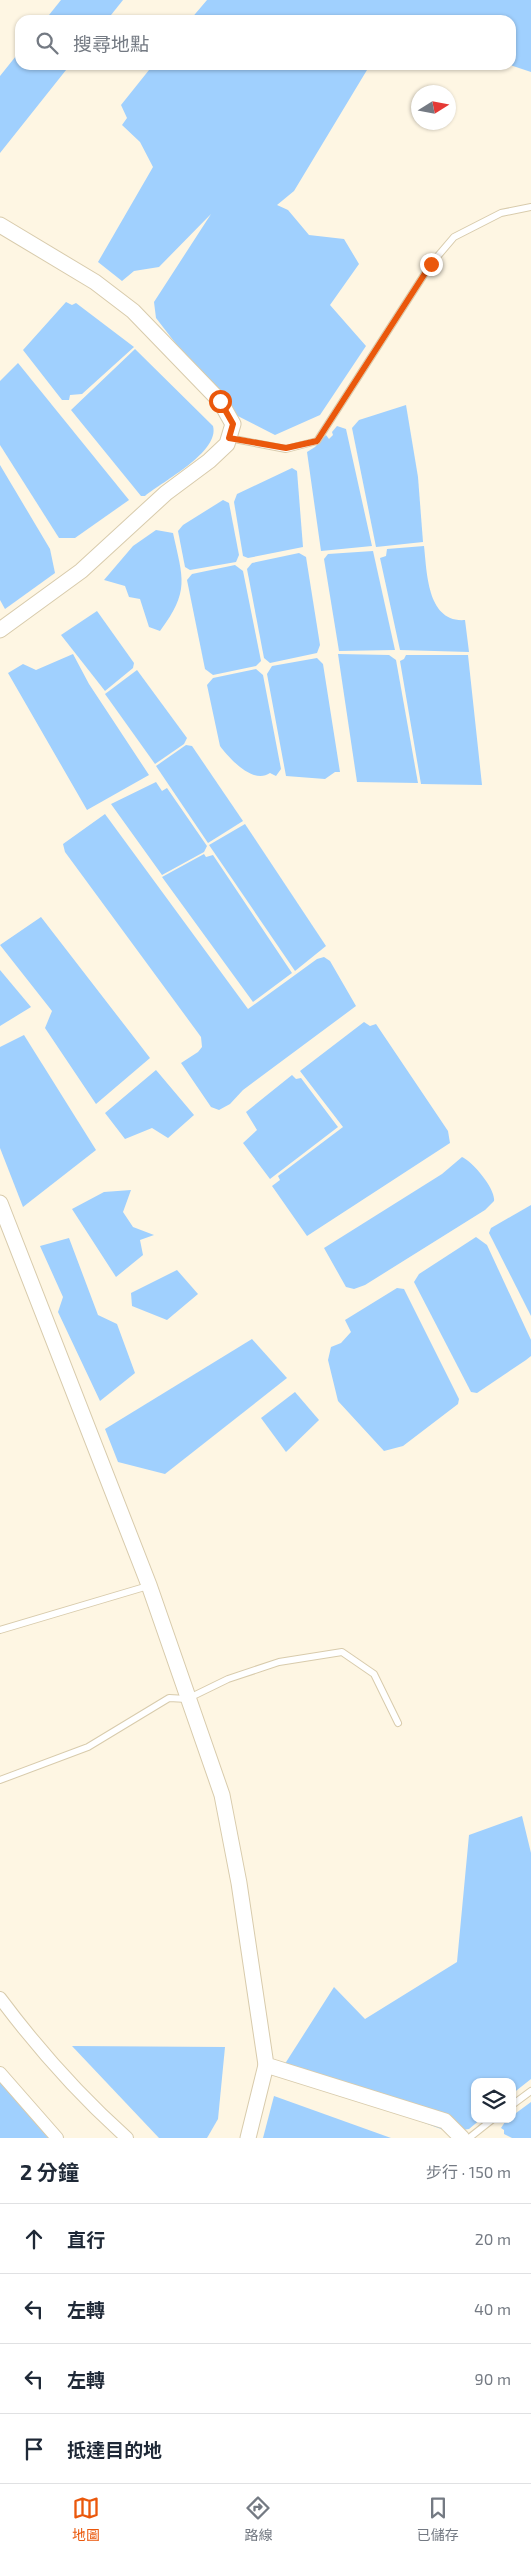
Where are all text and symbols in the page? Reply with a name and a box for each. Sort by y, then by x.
search box [15,15,516,70]
icon: search [33,29,61,57]
text: 搜尋地點 [73,32,149,55]
north arrow [411,85,456,130]
route end [420,253,443,276]
route start [209,390,232,413]
map controls [471,2078,516,2123]
button: layers [471,2078,516,2123]
text: 2 分鐘 [20,2159,79,2184]
text: 步行 · 150 m [426,2162,511,2181]
icon: ahead [20,2225,48,2253]
text: 直行 [67,2228,105,2251]
text: 20 m [475,2229,511,2248]
icon: left [20,2295,48,2323]
text: 左轉 [67,2298,105,2321]
text: 40 m [474,2299,511,2318]
icon: left [20,2365,48,2393]
text: 左轉 [67,2368,105,2391]
text: 90 m [475,2369,511,2388]
icon: arrive [20,2435,48,2463]
text: 抵達目的地 [67,2438,162,2461]
tab: 地圖 [72,2494,100,2544]
tab: 路線 [244,2494,272,2544]
tab: 已儲存 [417,2494,459,2544]

